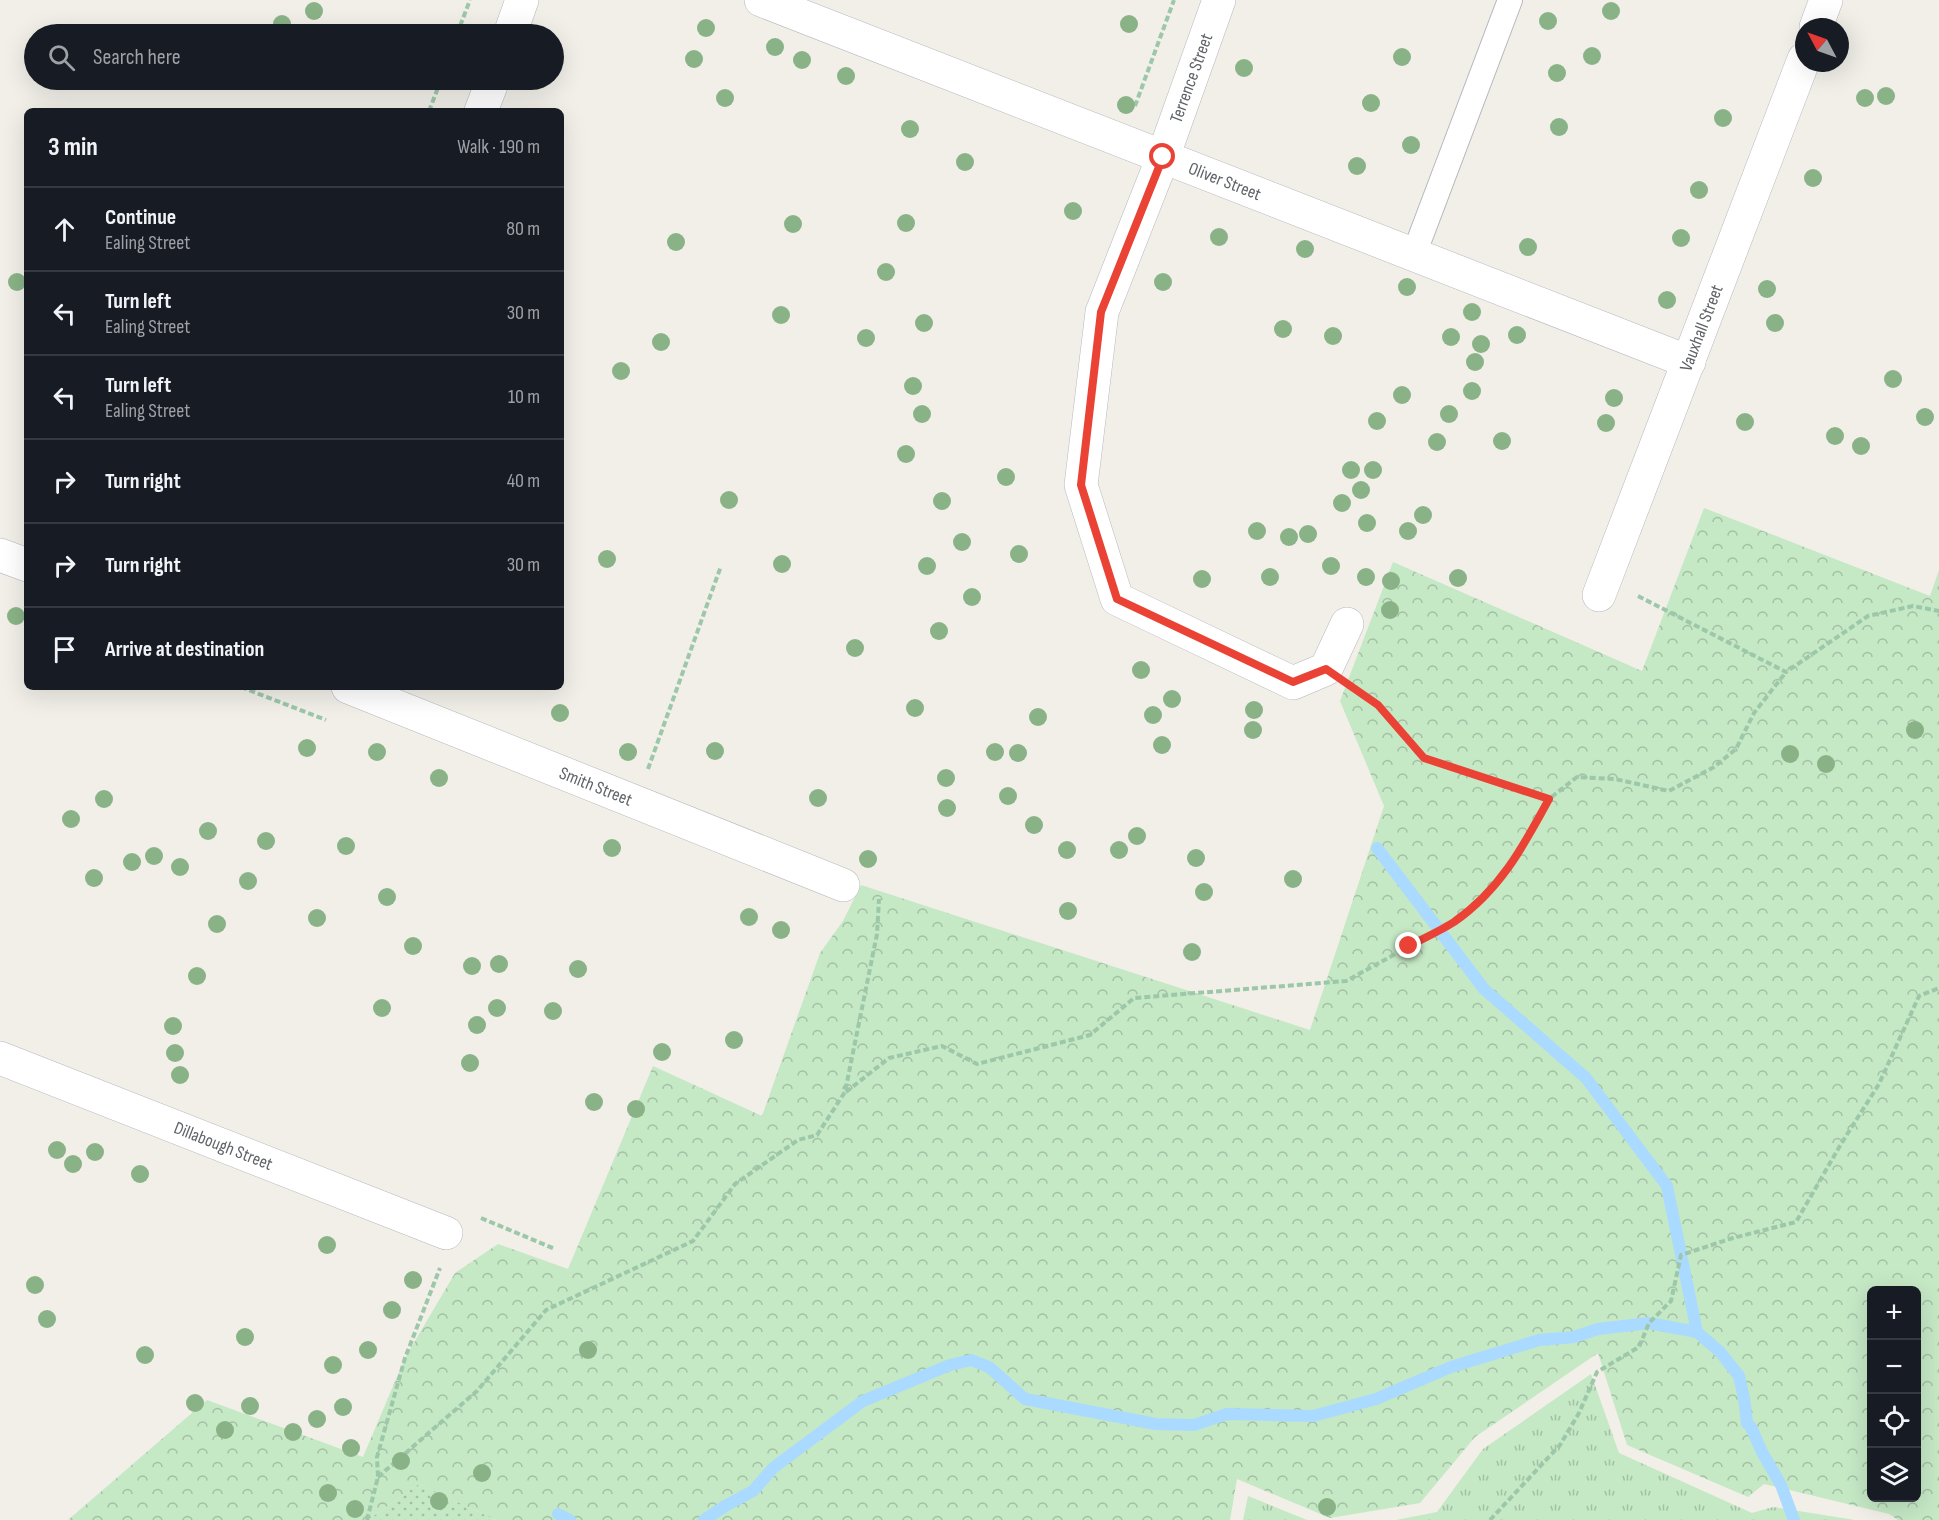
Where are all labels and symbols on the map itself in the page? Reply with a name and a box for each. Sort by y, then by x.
north arrow [1795,18,1849,72]
street label: Terrence Street [1166,30,1218,126]
route start [1149,143,1175,169]
street label: Oliver Street [1185,158,1265,205]
street label: Vauxhall Street [1676,281,1728,374]
street label: Smith Street [556,763,636,811]
route end [1395,932,1421,958]
street label: Dillabough Street [171,1117,276,1175]

